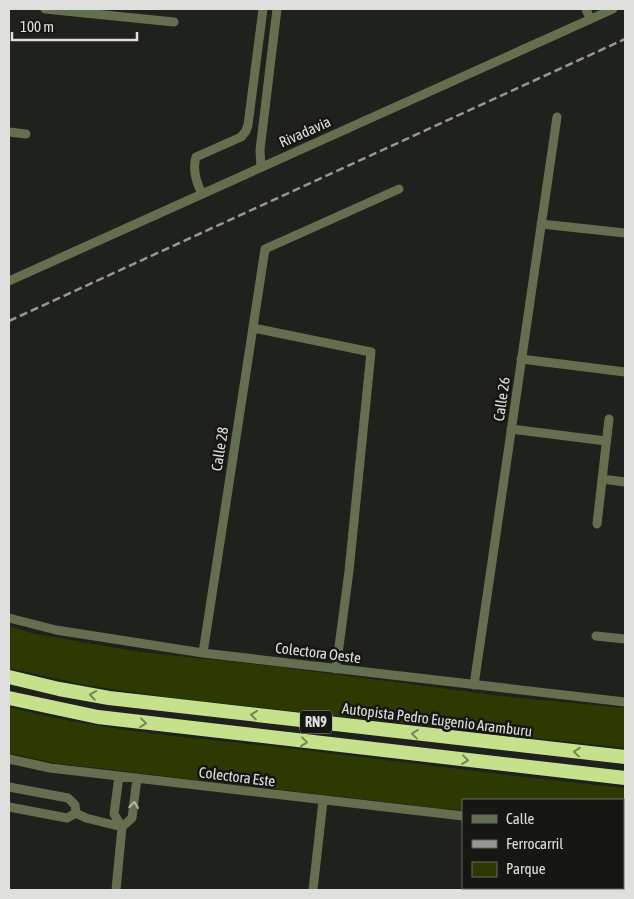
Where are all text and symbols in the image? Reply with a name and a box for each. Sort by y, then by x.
scale bar [12,10,138,42]
text: 100 m [20,18,54,35]
street label: Rivadavia [276,113,333,150]
street label: Calle 26 [490,376,513,422]
street label: Calle 28 [208,426,231,472]
street label: Colectora Oeste [274,639,362,666]
one-way arrow [88,691,97,701]
street label: Autopista Pedro Eugenio Aramburu [341,699,533,740]
one-way arrow [250,710,258,721]
road number: RN9 [300,710,332,734]
one-way arrow [139,717,147,728]
one-way arrow [411,729,419,740]
one-way arrow [300,736,308,747]
one-way arrow [572,747,580,758]
one-way arrow [462,754,470,765]
street label: Colectora Este [198,763,276,790]
legend [462,799,624,889]
one-way arrow [128,800,139,808]
text: Calle [506,810,535,827]
text: Ferrocarril [506,835,563,852]
text: Parque [506,860,546,877]

